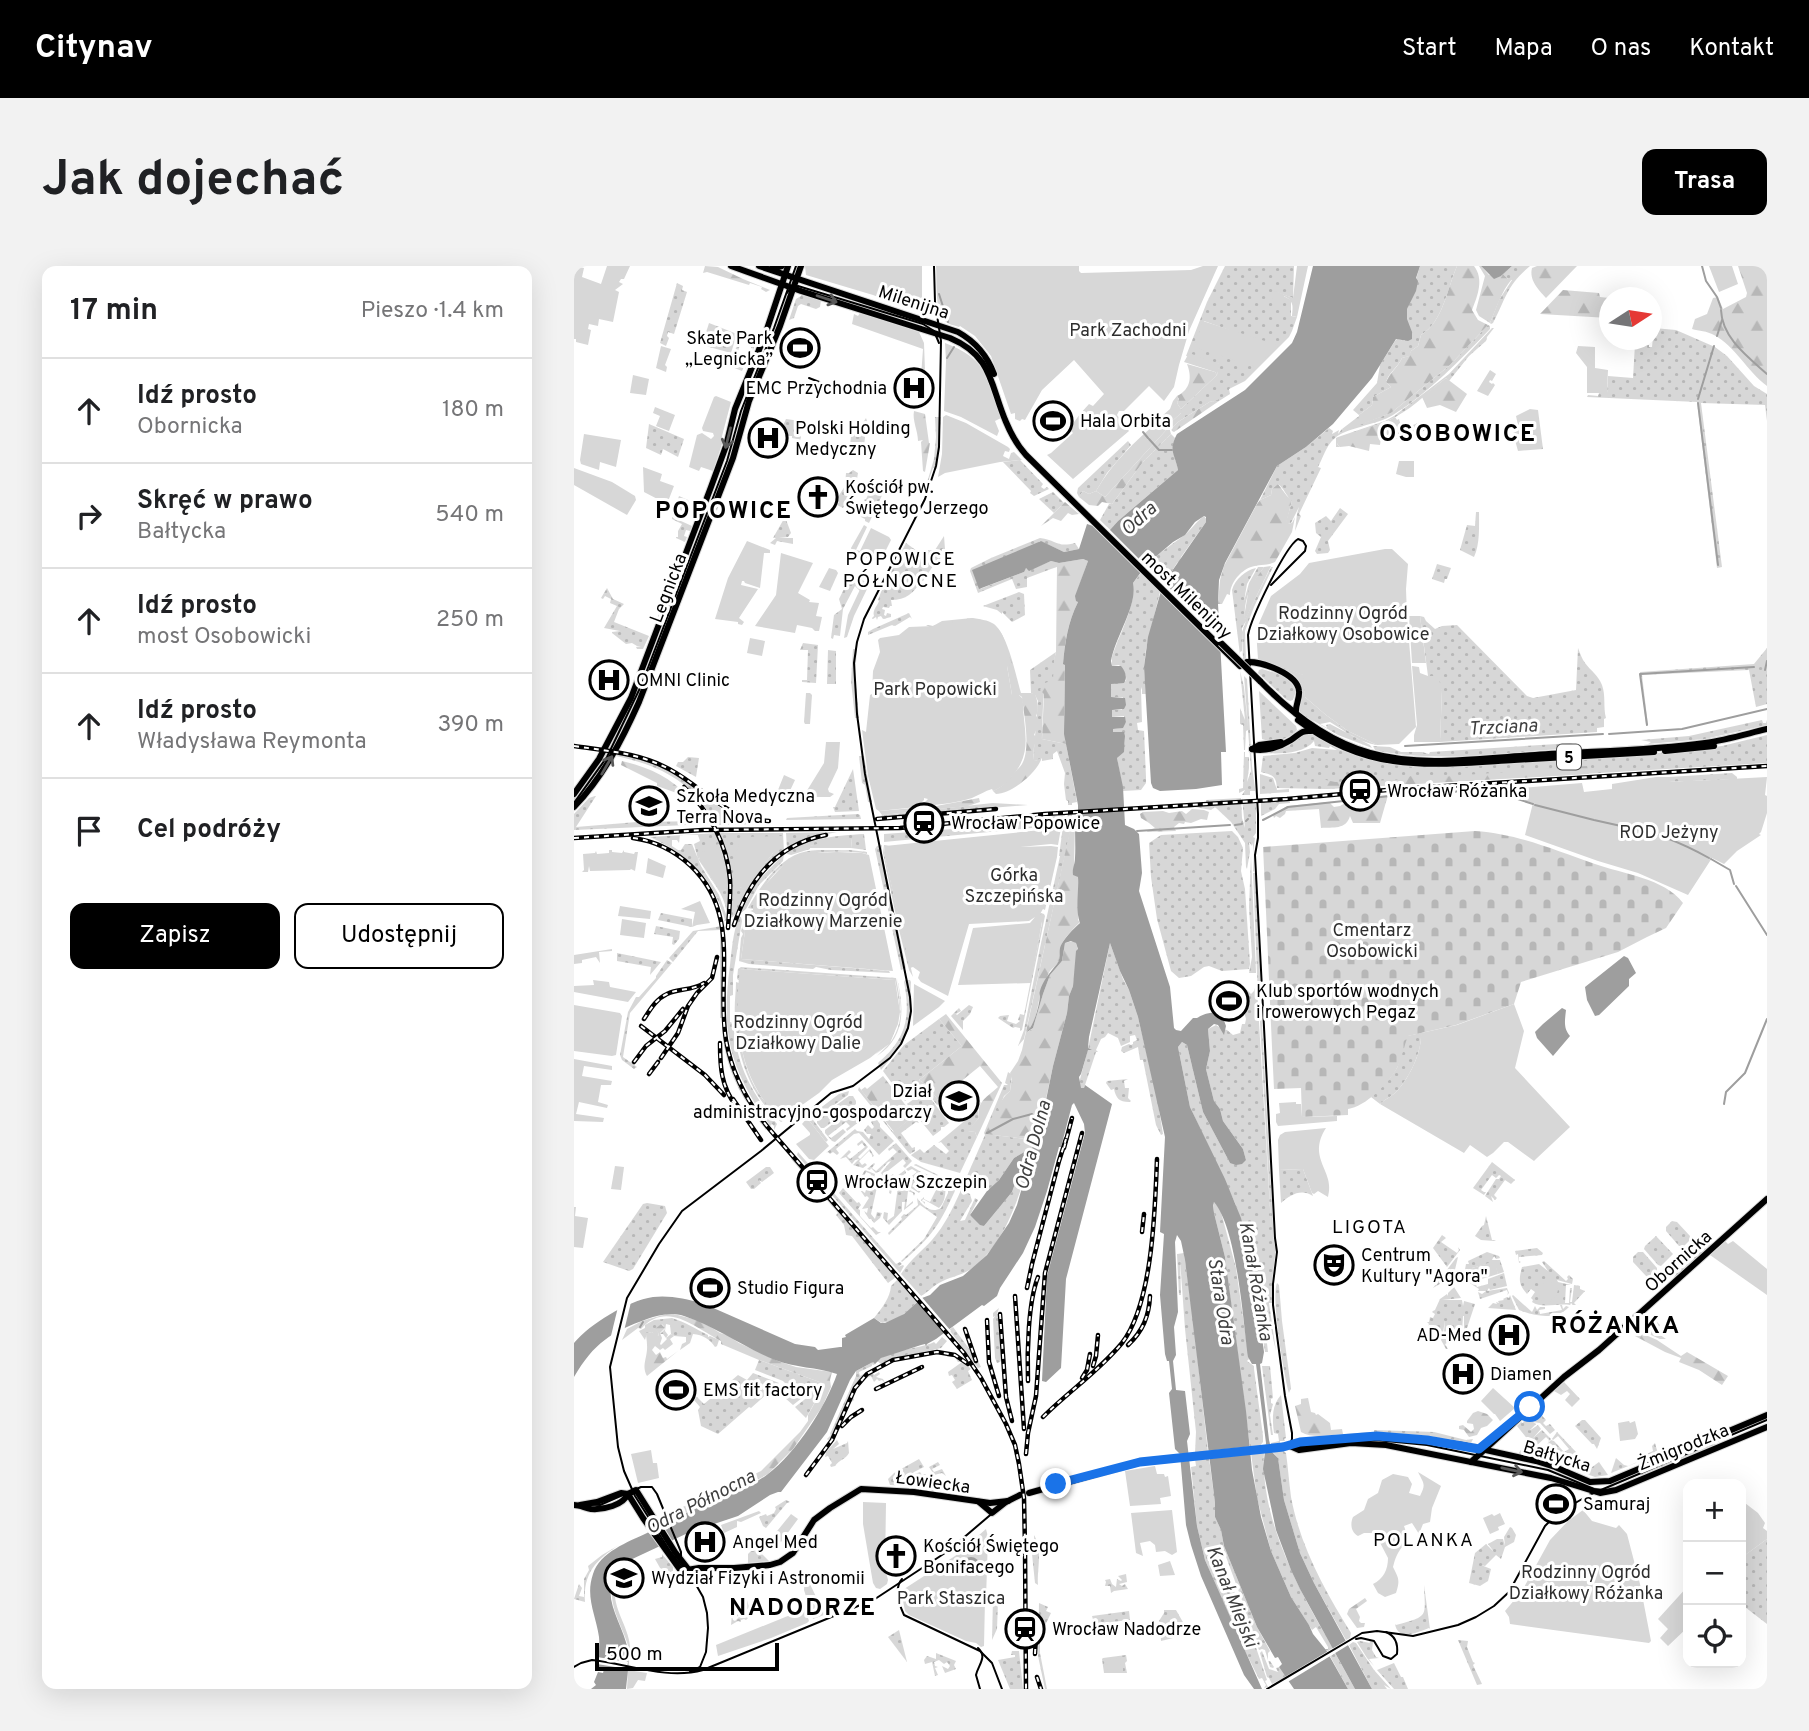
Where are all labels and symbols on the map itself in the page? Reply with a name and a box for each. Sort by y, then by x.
street label: Milenijna [875,281,952,326]
north arrow [1599,287,1662,350]
one-way arrow [816,293,838,306]
park label: Park Zachodni [1069,320,1187,343]
sports icon: Skate Park „Legnicka” [779,327,821,369]
place label: Skate Park „Legnicka” [685,328,773,372]
hospital icon: EMC Przychodnia [893,367,935,409]
place label: EMC Przychodnia [745,378,887,401]
sports icon: Hala Orbita [1032,400,1074,442]
place label: Hala Orbita [1080,411,1171,434]
hospital icon: Polski Holding Medyczny [747,417,789,459]
place label: Polski Holding Medyczny [795,418,911,462]
district label: OSOBOWICE [1379,420,1537,450]
one-way arrow [721,427,734,449]
church icon: Kościół pw. Świętego Jerzego [797,476,839,518]
place label: Kościół pw. Świętego Jerzego [845,477,989,521]
district label: POPOWICE [655,497,793,527]
water label: Odra [1116,497,1162,542]
street label: most Milenijny [1136,547,1236,645]
district label: POPOWICE PÓŁNOCNE [843,548,959,594]
street label: Legnicka [646,551,693,627]
park label: Rodzinny Ogród Działkowy Osobowice [1257,603,1429,647]
hospital icon: OMNI Clinic [588,659,630,701]
place label: OMNI Clinic [636,670,730,693]
park label: Park Popowicki [873,679,997,702]
water label: Trzciana [1468,714,1538,742]
road number: 5 [1557,744,1581,770]
one-way arrow [600,756,614,776]
station icon: Wrocław Różanka [1339,770,1381,812]
place label: Wrocław Różanka [1387,781,1527,804]
school or university icon: Szkoła Medyczna Terra Nova [628,785,670,827]
place label: Szkoła Medyczna Terra Nova [676,786,815,830]
station icon: Wrocław Popowice [903,802,945,844]
place label: Wrocław Popowice [951,813,1100,836]
park label: ROD Jeżyny [1619,822,1719,845]
park label: Górka Szczepińska [964,865,1064,909]
park label: Rodzinny Ogród Działkowy Marzenie [744,890,902,934]
park label: Cmentarz Osobowicki [1326,920,1418,964]
sports icon: Klub sportów wodnych i rowerowych Pegaz [1208,980,1250,1022]
place label: Klub sportów wodnych i rowerowych Pegaz [1256,981,1439,1025]
park label: Rodzinny Ogród Działkowy Dalie [733,1012,863,1056]
school or university icon: Dział administracyjno-gospodarczy [938,1080,980,1122]
place label: Dział administracyjno-gospodarczy [693,1081,932,1125]
water label: Odra Dolna [1010,1098,1057,1193]
station icon: Wrocław Szczepin [796,1161,838,1203]
place label: Wrocław Szczepin [844,1172,987,1195]
district label: LIGOTA [1332,1216,1408,1240]
water label: Kanał Różanka [1233,1220,1277,1343]
street label: Obornicka [1641,1226,1717,1298]
theatre icon: Centrum Kultury "Agora" [1313,1244,1355,1286]
place label: Centrum Kultury "Agora" [1361,1245,1488,1289]
water label: Stara Odra [1201,1256,1239,1347]
sports icon: Studio Figura [689,1267,731,1309]
place label: Studio Figura [737,1278,844,1301]
district label: RÓŻANKA [1551,1310,1681,1342]
hospital icon: AD-Med [1488,1314,1530,1356]
place label: AD-Med [1416,1325,1482,1348]
hospital icon: Diamen [1442,1353,1484,1395]
place label: Diamen [1490,1364,1552,1387]
sports icon: EMS fit factory [655,1369,697,1411]
place label: EMS fit factory [703,1380,823,1403]
route start [1514,1391,1545,1422]
street label: Żmigrodzka [1634,1418,1733,1477]
street label: Bałtycka [1520,1436,1593,1479]
one-way arrow [1500,1464,1523,1478]
water label: Odra Północna [642,1465,760,1541]
street label: Łowiecka [894,1467,972,1500]
route end [1040,1468,1071,1499]
sports icon: Samuraj [1535,1483,1577,1525]
place label: Samuraj [1583,1494,1650,1517]
hospital icon: Angel Med [684,1521,726,1563]
district label: POLANKA [1373,1529,1475,1553]
place label: Angel Med [732,1532,818,1555]
place label: Kościół Świętego Bonifacego [923,1534,1059,1580]
church icon: Kościół Świętego Bonifacego [875,1535,917,1577]
water label: Kanał Miejski [1200,1542,1263,1652]
school or university icon: Wydział Fizyki i Astronomii [603,1557,645,1599]
park label: Rodzinny Ogród Działkowy Różanka [1509,1562,1663,1606]
place label: Wydział Fizyki i Astronomii [651,1568,865,1591]
park label: Park Staszica [897,1588,1005,1611]
district label: NADODRZE [729,1594,877,1624]
station icon: Wrocław Nadodrze [1004,1608,1046,1650]
place label: Wrocław Nadodrze [1052,1619,1201,1642]
scale bar [595,1640,779,1672]

